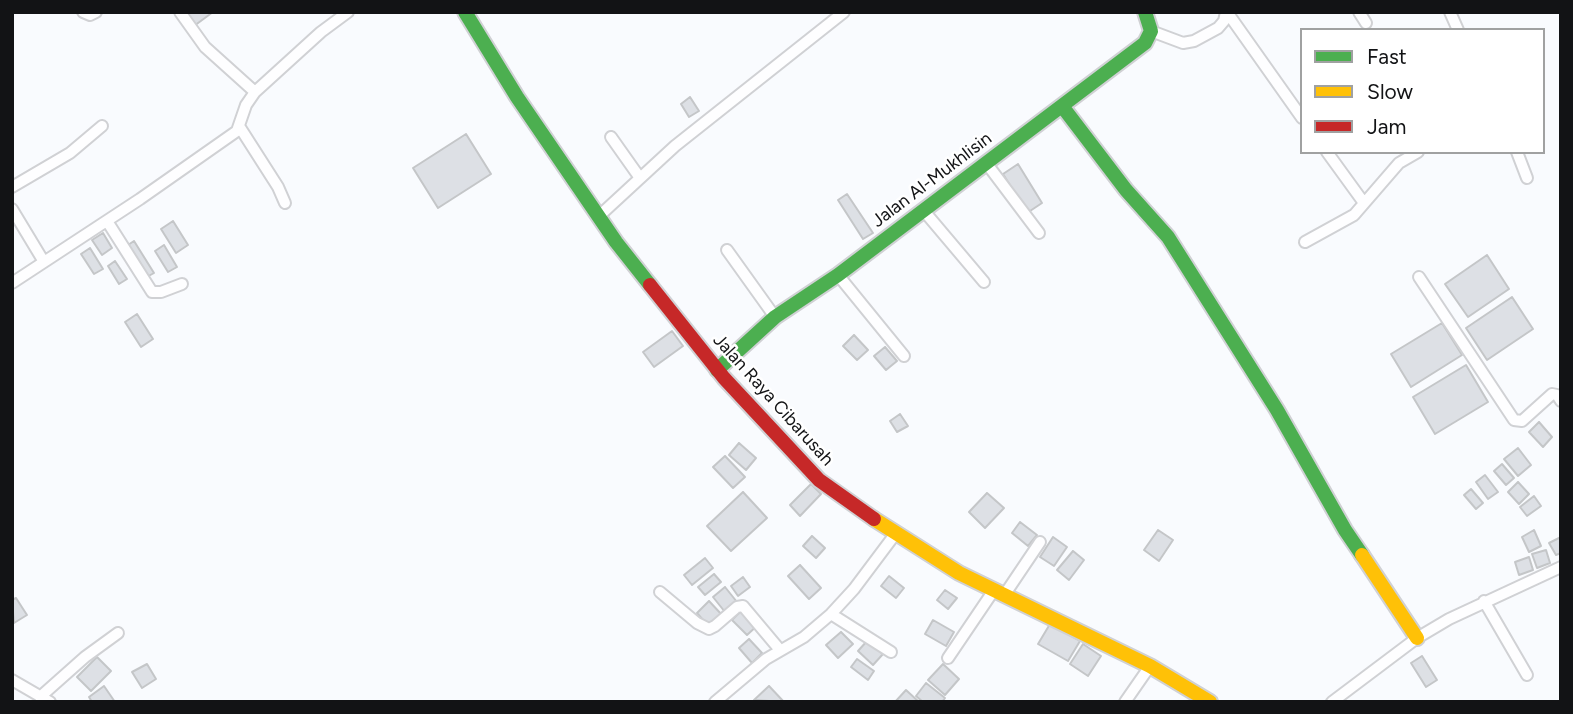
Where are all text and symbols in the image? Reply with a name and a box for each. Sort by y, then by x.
legend [1300,28,1545,154]
text: Fast [1367,44,1407,69]
text: Slow [1367,79,1413,104]
text: Jam [1367,114,1406,139]
street label: Jalan Al-Mukhlisin [868,128,996,232]
street label: Jalan Raya Cibarusah [708,330,838,470]

